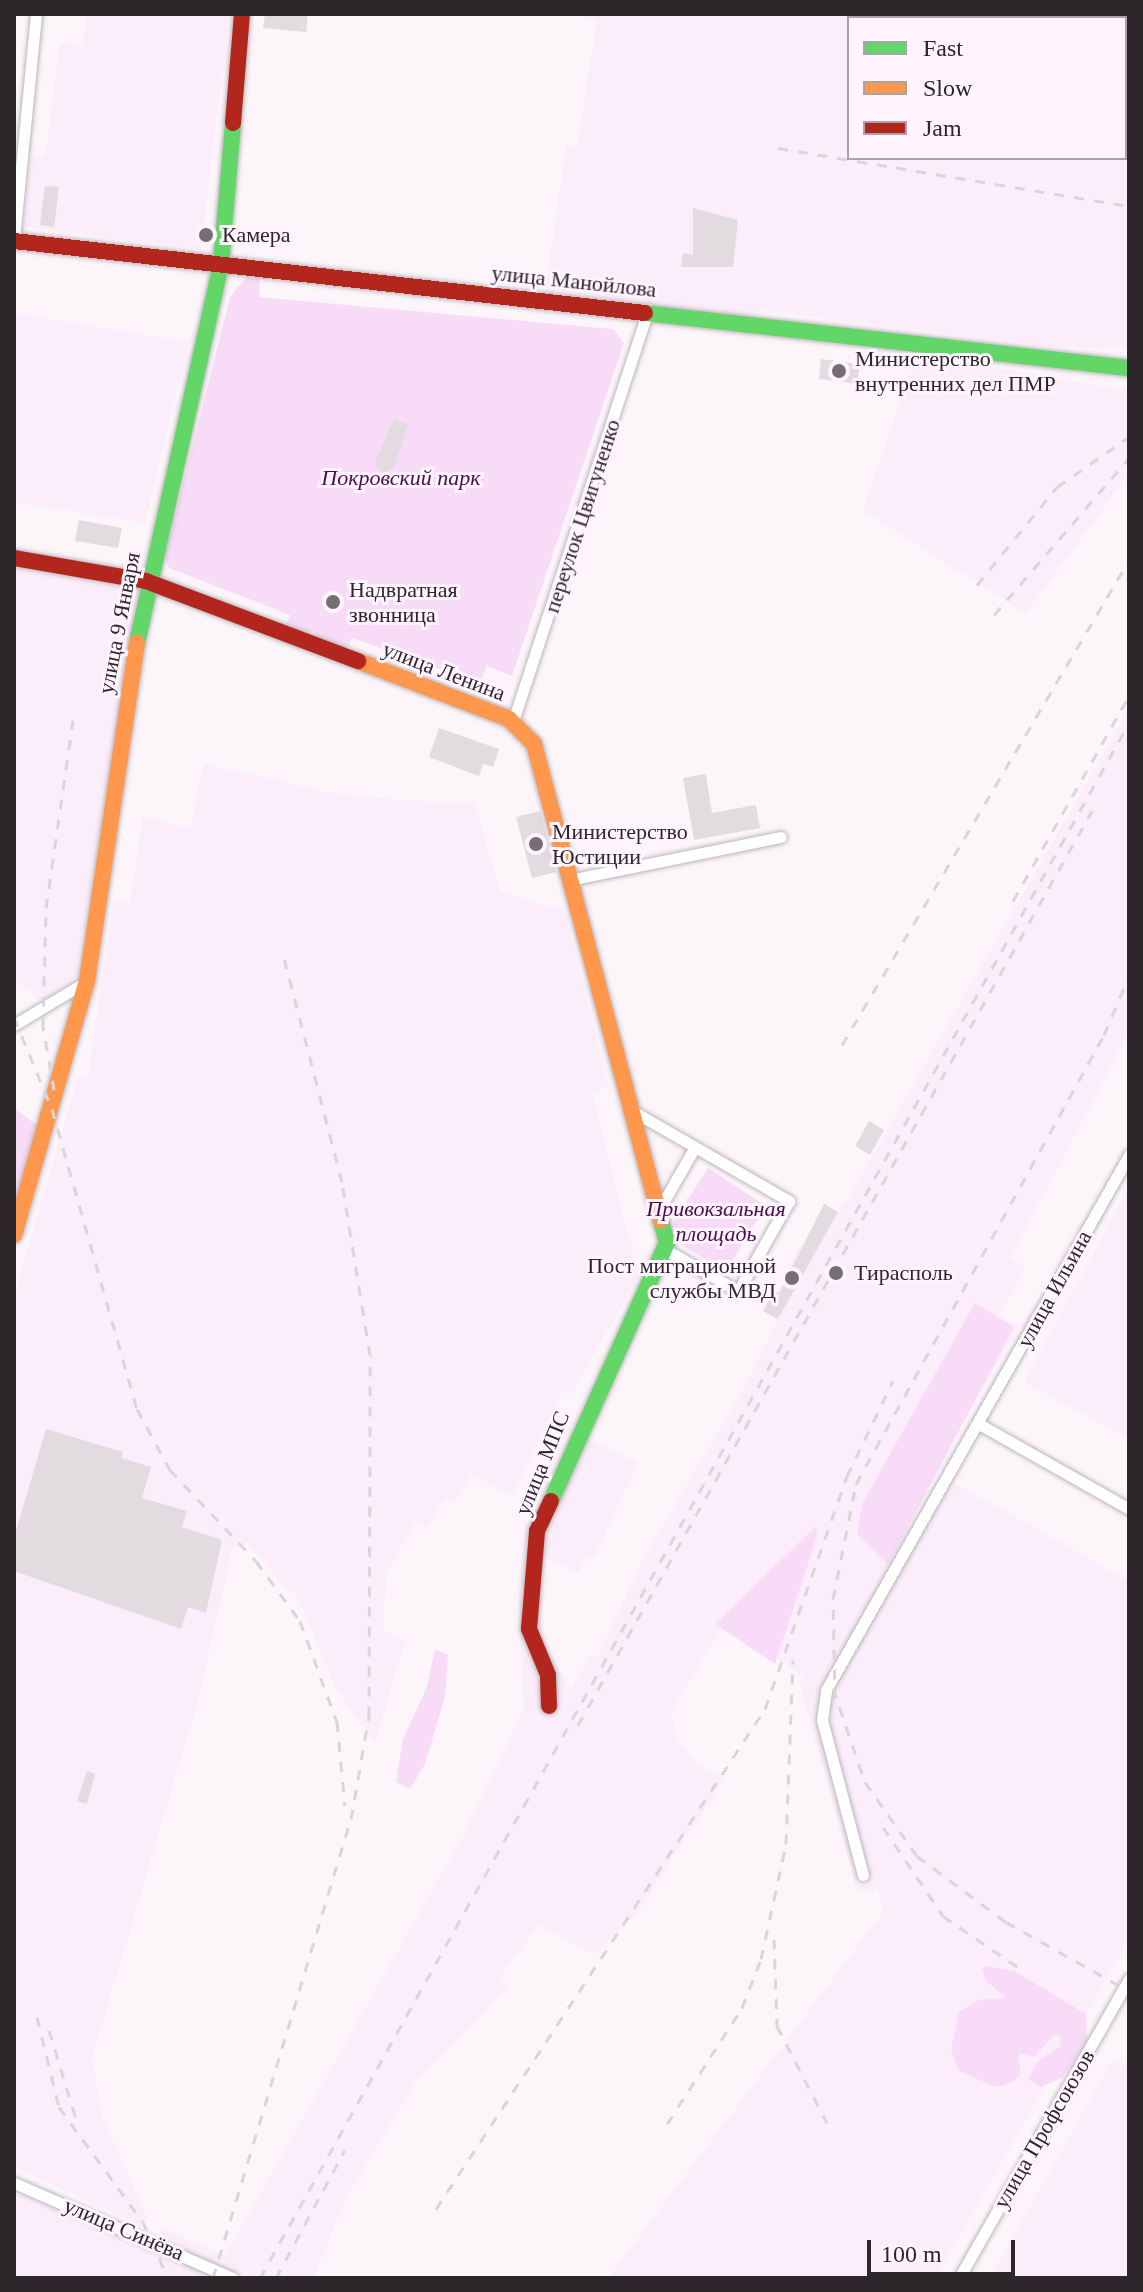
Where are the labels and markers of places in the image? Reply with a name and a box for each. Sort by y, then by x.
place label: Камера [222,222,291,248]
marker: Камера [197,226,215,244]
place label: Министерство внутренних дел ПМР [855,345,1056,396]
marker: Министерство внутренних дел ПМР [830,362,848,380]
place label: Надвратная звонница [349,576,458,628]
marker: Надвратная звонница [324,593,342,611]
place label: Министерство Юстиции [552,818,688,870]
marker: Министерство Юстиции [527,835,545,853]
place label: Пост миграционной службы МВД [587,1252,776,1304]
place label: Тирасполь [854,1260,953,1286]
marker: Тирасполь [825,1262,847,1284]
marker: Пост миграционной службы МВД [783,1269,801,1287]

